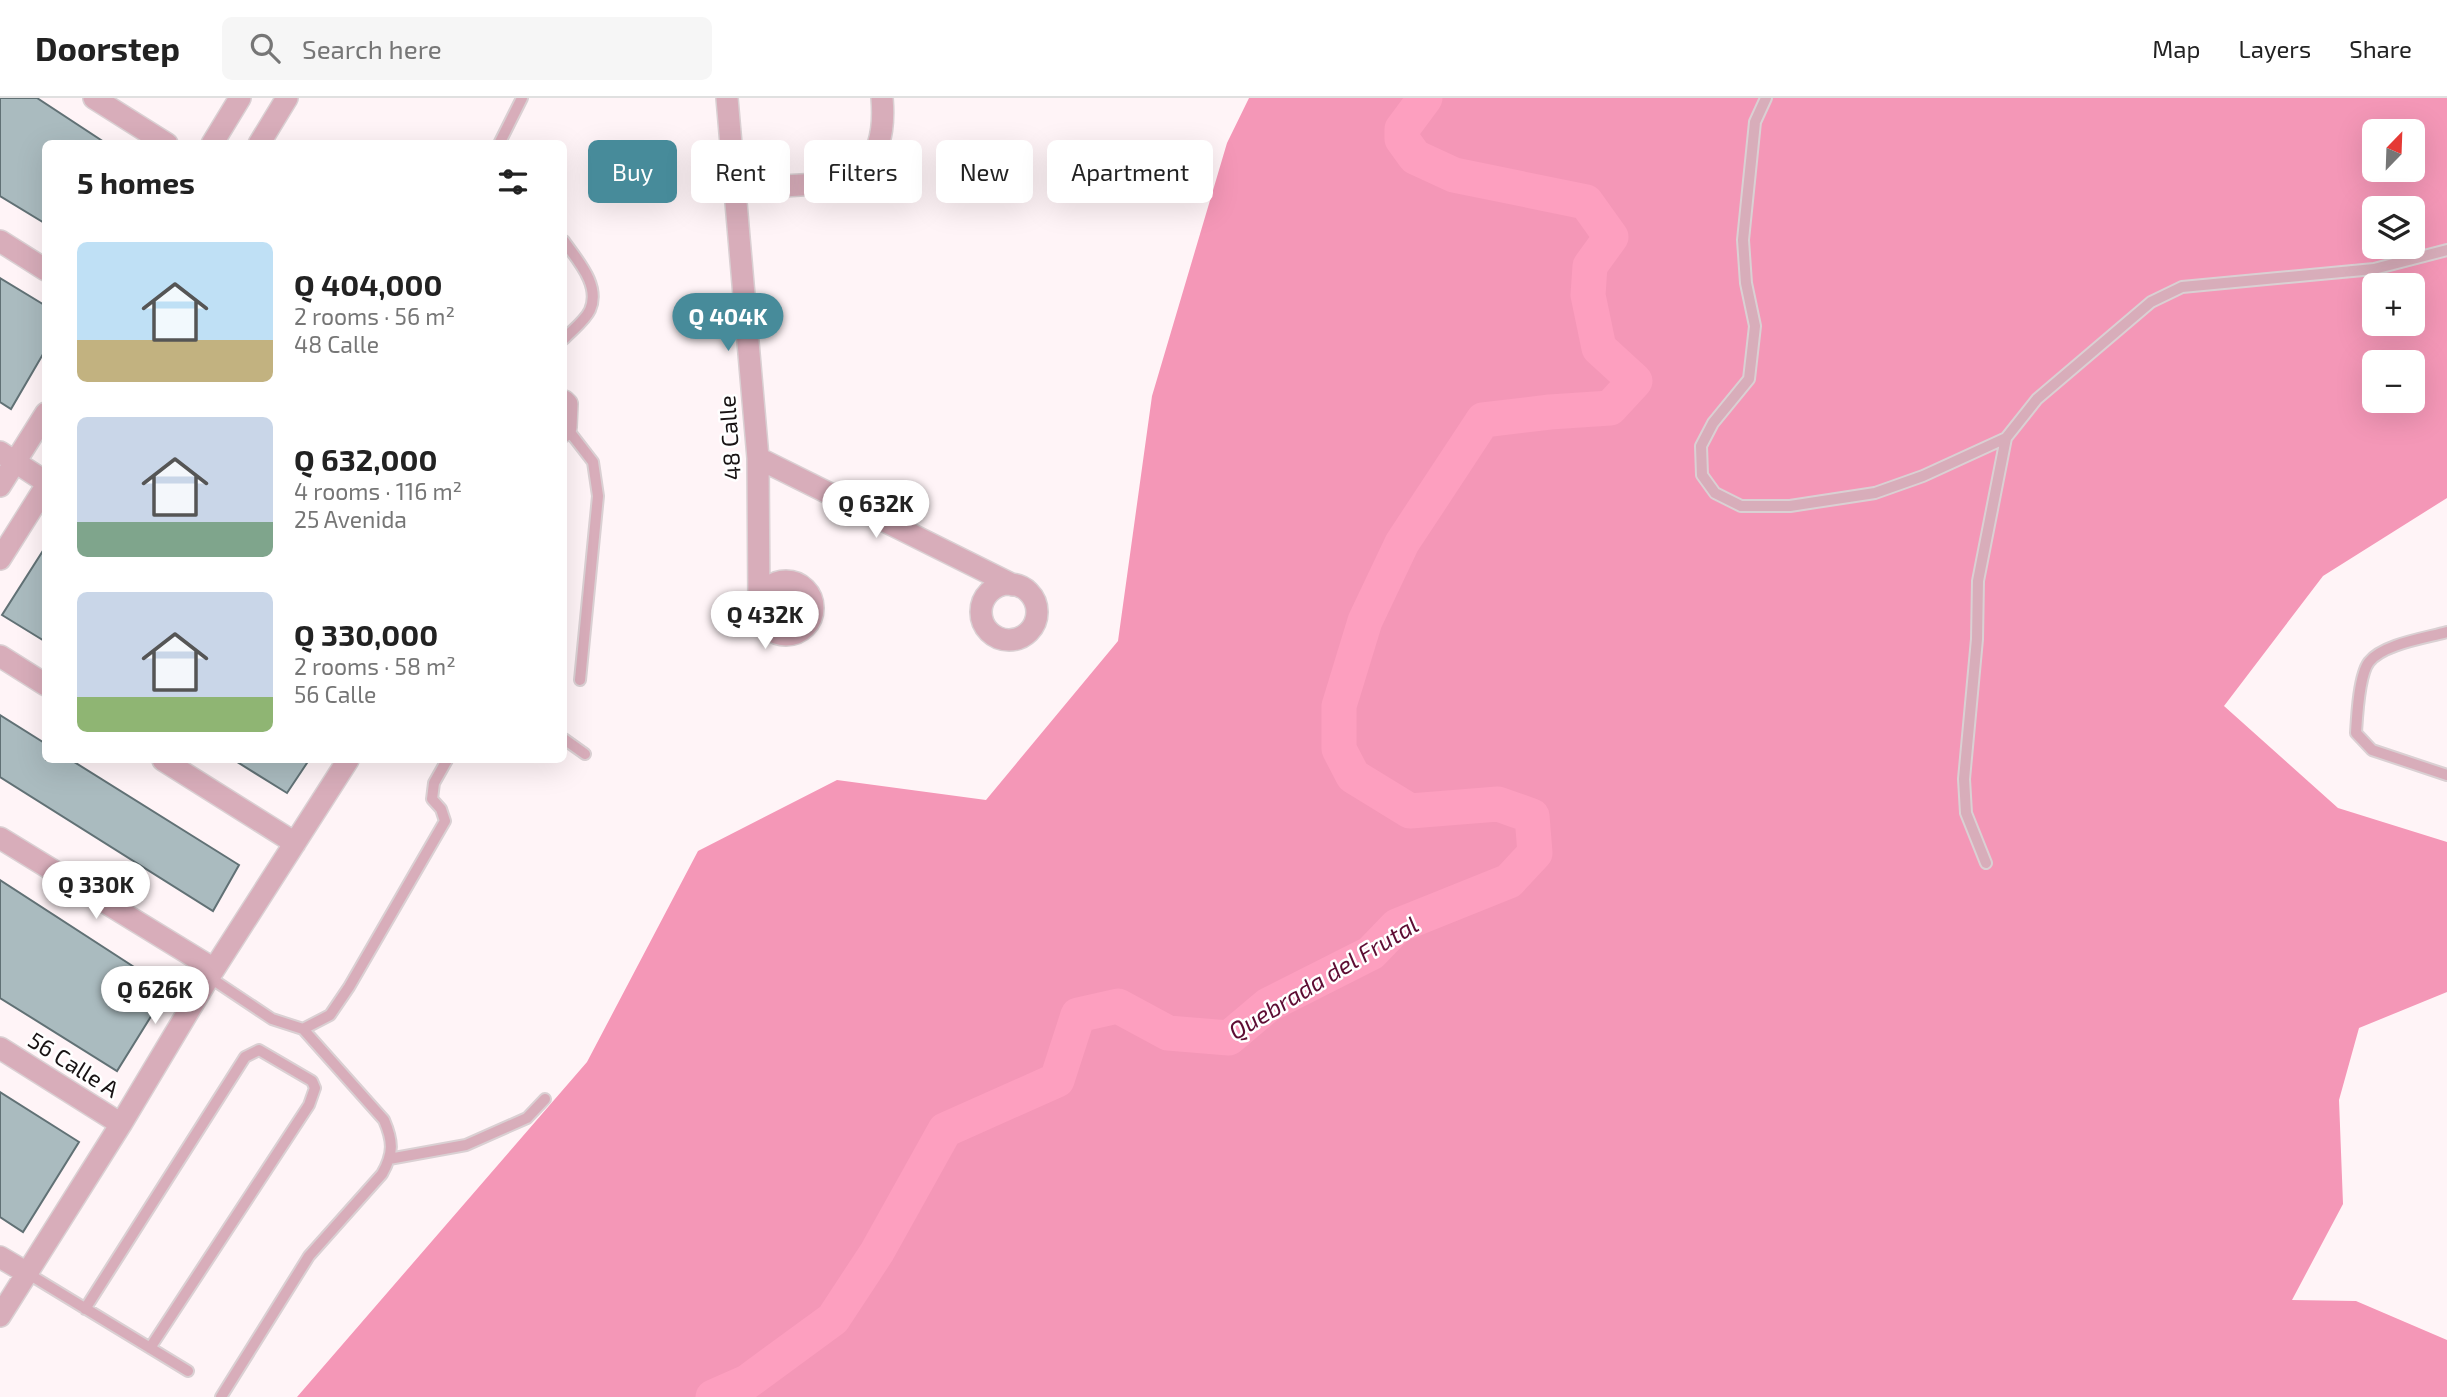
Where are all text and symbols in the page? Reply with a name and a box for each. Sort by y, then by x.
search box [222,17,712,80]
text: Doorstep [35,28,180,68]
icon: search [246,29,284,67]
text: Search here [302,33,442,64]
text: Map [2152,34,2200,63]
text: Layers [2238,34,2311,63]
text: Share [2349,34,2412,63]
north arrow [2362,119,2426,182]
map controls [2362,119,2425,413]
chip: Buy [588,140,677,203]
chip: Rent [691,140,790,203]
chip: Filters [804,140,922,203]
chip: New [936,140,1033,203]
chip: Apartment [1047,140,1213,203]
icon: filters [494,163,532,201]
text: 5 homes [77,164,195,200]
button: layers [2362,196,2425,259]
text: Q 404,000 [294,266,442,302]
icon: home [133,270,217,354]
button: + [2362,273,2425,336]
pin: Q 404K [671,294,785,353]
text: 2 rooms · 56 m² [294,302,455,330]
text: Q 404K [688,302,768,330]
text: 48 Calle [294,330,379,358]
button: − [2362,350,2425,413]
street label: 48 Calle [712,395,746,481]
text: Q 632,000 [294,441,437,477]
icon: home [133,445,217,529]
text: 4 rooms · 116 m² [294,477,462,505]
pin: Q 632K [819,480,933,540]
text: Q 632K [838,489,914,517]
text: 25 Avenida [294,505,407,533]
pin: Q 432K [708,592,822,651]
text: Q 432K [727,600,803,628]
text: Q 330,000 [294,616,438,652]
icon: home [133,620,217,704]
text: 2 rooms · 58 m² [294,652,456,680]
text: 56 Calle [294,680,376,708]
pin: Q 330K [39,862,153,921]
text: Q 330K [58,870,134,898]
water label: Quebrada del Frutal [1223,909,1423,1045]
pin: Q 626K [98,967,212,1026]
text: Q 626K [117,975,193,1003]
street label: 56 Calle A [24,1025,125,1103]

